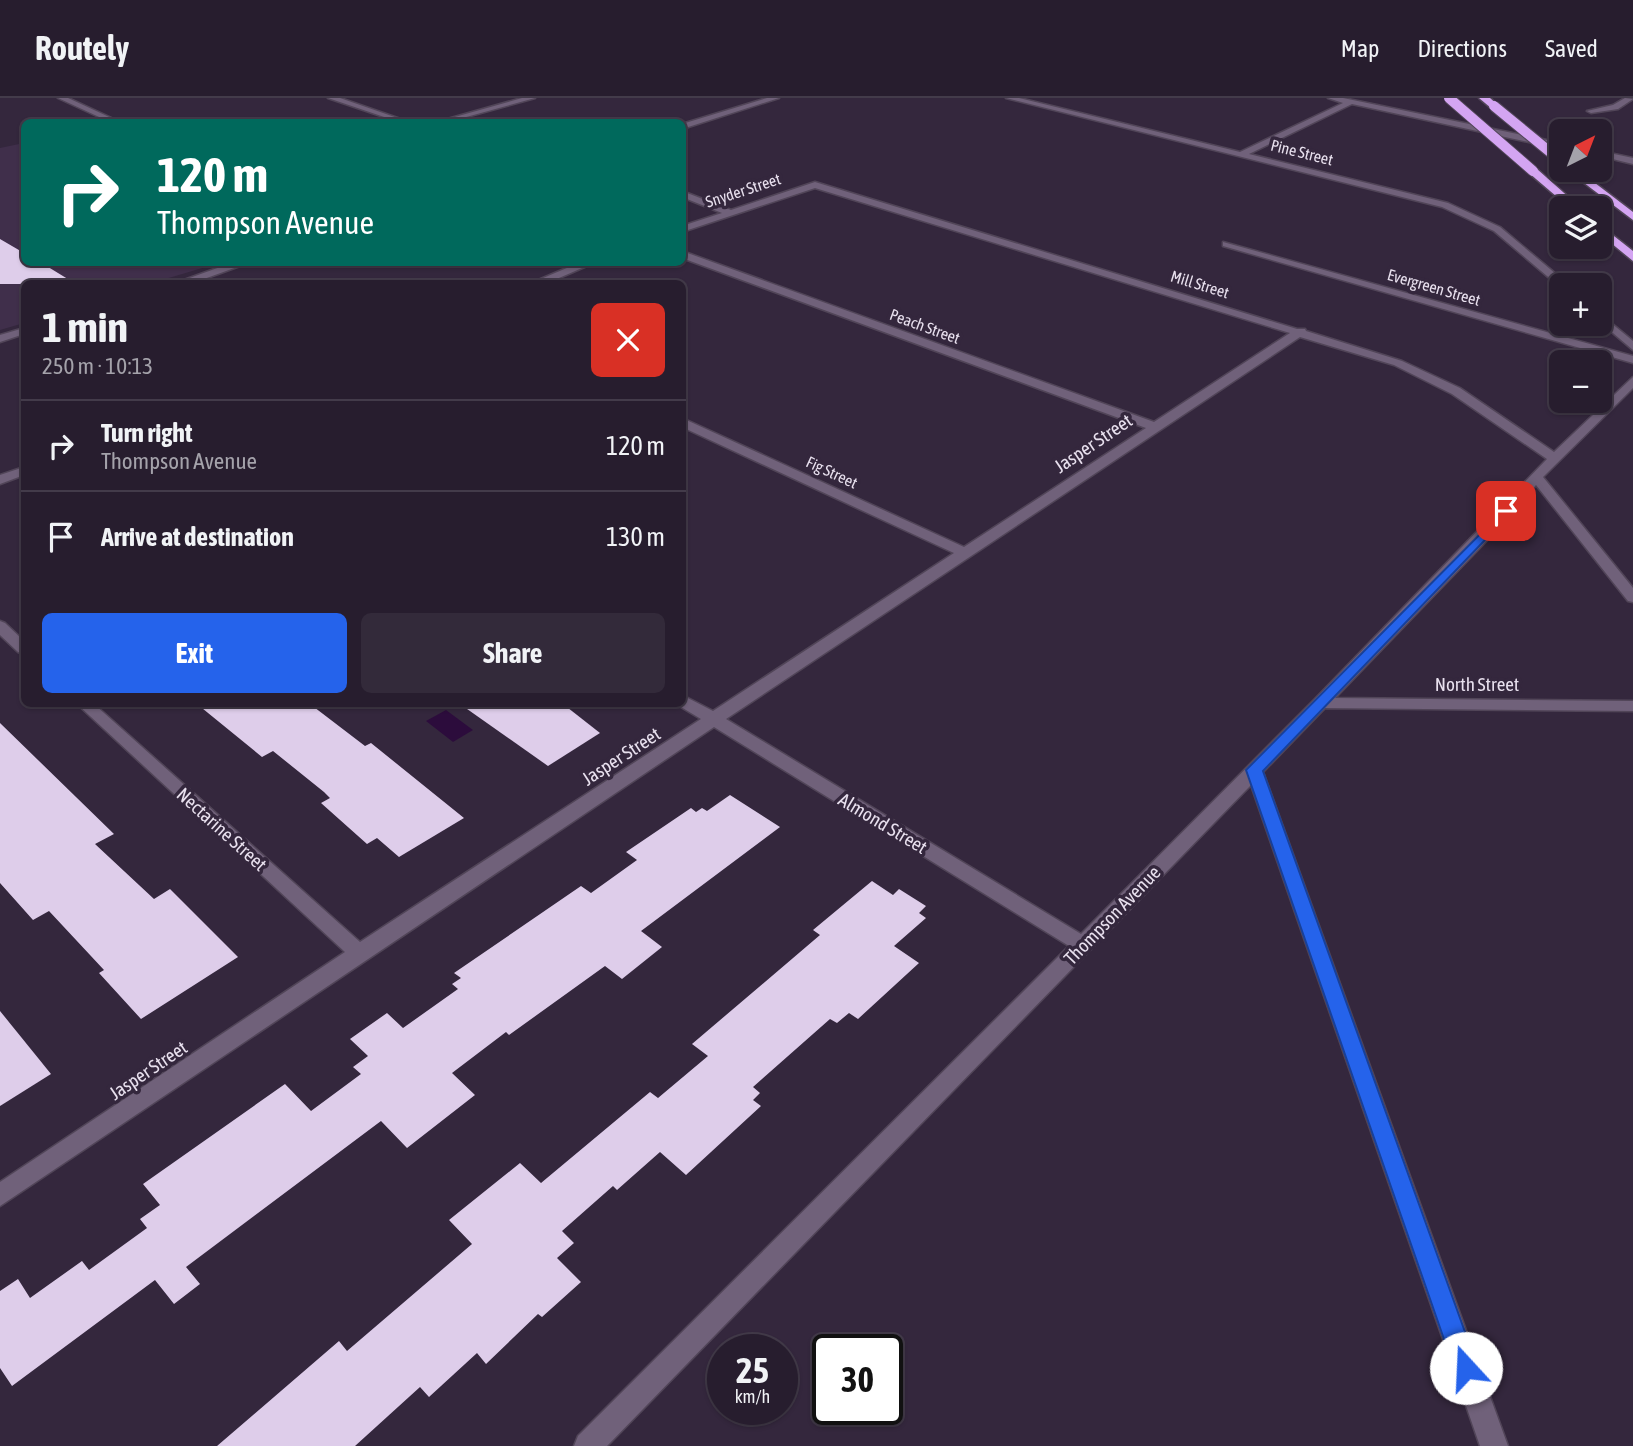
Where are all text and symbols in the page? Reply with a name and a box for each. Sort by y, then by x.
text: Routely [35,29,129,67]
text: Map [1341,35,1379,62]
text: Directions [1417,35,1507,62]
text: Saved [1545,35,1598,62]
north arrow [1549,119,1612,182]
map controls [1549,119,1612,413]
street label: Pine Street [1269,136,1335,169]
text: 120 m [157,146,268,202]
icon: right [42,147,133,238]
street label: Snyder Street [703,169,783,212]
button: layers [1549,196,1612,259]
text: Thompson Avenue [157,204,374,241]
street label: Evergreen Street [1385,265,1483,310]
street label: Mill Street [1169,267,1232,302]
button: + [1549,273,1612,336]
text: 1 min [42,303,128,351]
button: close [591,303,665,377]
street label: Peach Street [887,305,963,347]
button: − [1549,350,1612,413]
text: 250 m · 10:13 [42,353,153,379]
street label: Jasper Street [1050,409,1136,477]
text: Turn right [101,418,192,448]
icon: right [42,427,80,465]
text: 120 m [606,431,665,461]
text: Thompson Avenue [101,448,257,474]
street label: Fig Street [803,452,861,493]
pin [1476,481,1536,541]
icon: arrive [1487,492,1525,530]
icon: arrive [42,518,80,556]
text: Arrive at destination [101,522,294,552]
text: 130 m [606,522,665,552]
button: Exit [42,613,347,693]
button: Share [361,613,665,693]
street label: North Street [1435,673,1519,695]
street label: Jasper Street [578,722,664,790]
street label: Nectarine Street [173,783,271,875]
street label: Almond Street [835,788,931,858]
street label: Thompson Avenue [1059,861,1165,969]
street label: Jasper Street [105,1036,191,1104]
position arrow [1429,1331,1503,1405]
speed limit sign: 30 [812,1334,903,1425]
text: 25 [736,1350,769,1390]
text: km/h [735,1386,770,1407]

